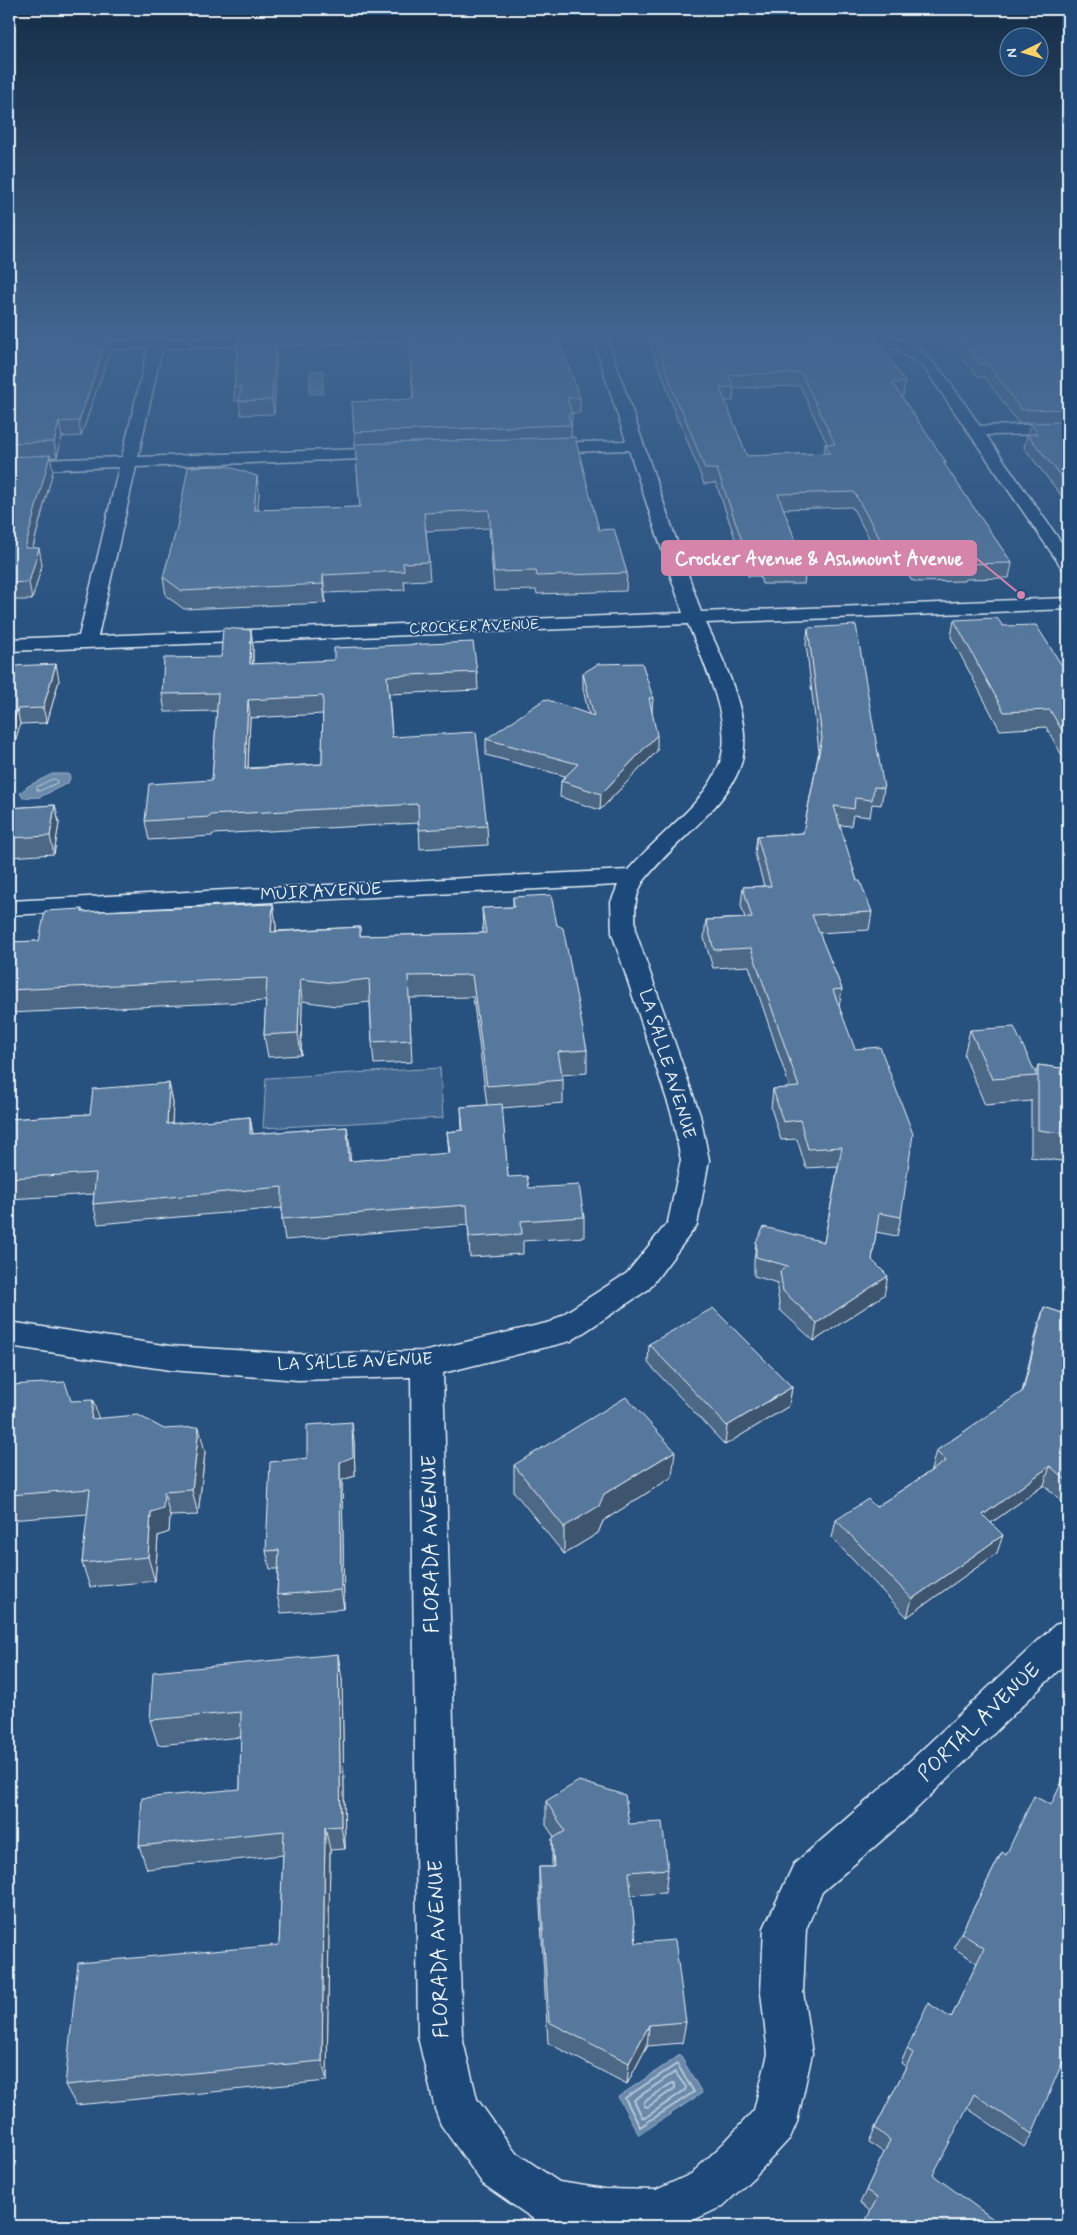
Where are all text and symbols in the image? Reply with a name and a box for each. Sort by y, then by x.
north arrow [1000,28,1050,78]
text: N [1003,48,1021,58]
callout: Crocker Avenue & Ashmount Avenue [662,541,976,575]
text: Crocker Avenue & Ashmount Avenue [675,547,963,572]
street label: CROCKER AVENUE [409,615,540,639]
street label: MUIR AVENUE [260,877,382,907]
street label: LA SALLE AVENUE [633,986,701,1142]
street label: LA SALLE AVENUE [277,1347,433,1377]
street label: FLORADA AVENUE [415,1455,447,1633]
street label: PORTAL AVENUE [912,1656,1046,1788]
street label: FLORADA AVENUE [422,1859,456,2039]

